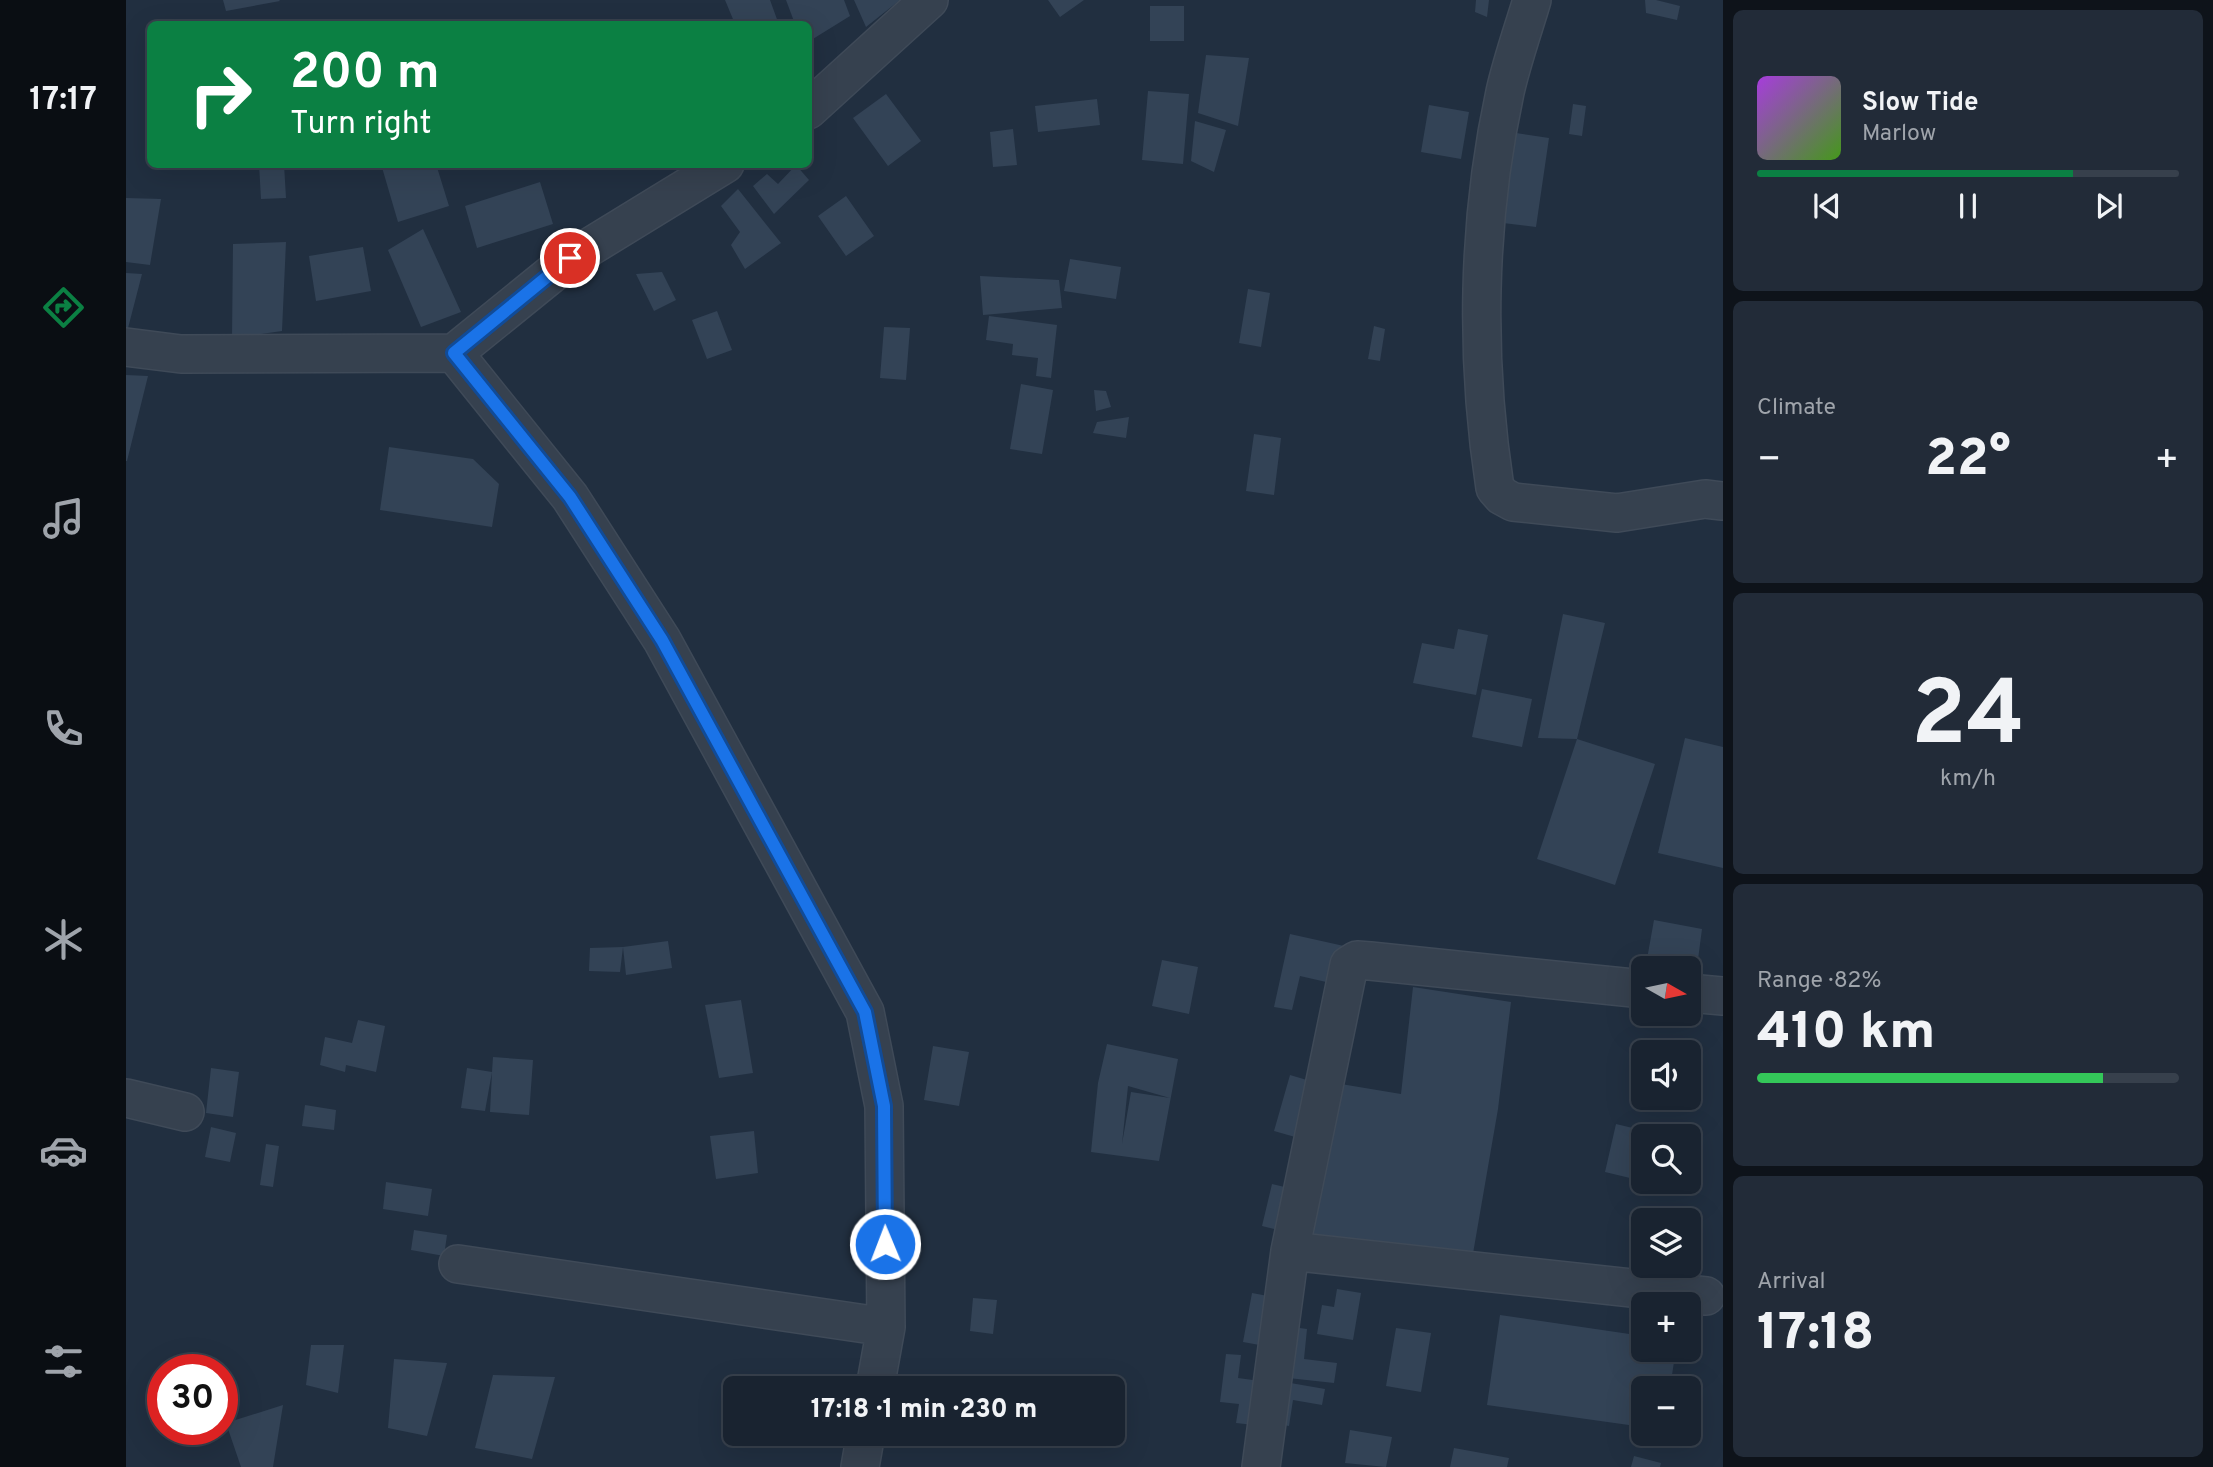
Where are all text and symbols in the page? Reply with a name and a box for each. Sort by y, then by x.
text: 200 m [290,44,440,106]
icon: right [175,49,266,140]
text: 17:17 [29,81,97,121]
text: Slow Tide [1862,87,1979,120]
text: Turn right [290,105,432,145]
text: Marlow [1862,120,1936,149]
icon: previous [1808,187,1846,225]
icon: pause [1949,187,1987,225]
icon: next [2090,187,2128,225]
pin [540,228,600,288]
icon: arrive [551,239,589,277]
icon: directions [39,283,88,332]
text: Climate [1757,394,1836,423]
text: 22° [1925,428,2011,494]
text: − [1757,437,1782,486]
text: + [2154,437,2179,486]
icon: music [39,494,88,543]
text: 24 [1911,662,2025,777]
icon: phone [39,704,88,753]
text: km/h [1940,765,1996,794]
icon: climate [39,915,88,964]
north arrow [1631,956,1701,1026]
map controls [1631,956,1701,1446]
text: Range · 82% [1757,967,1881,996]
text: 410 km [1757,1001,1935,1067]
button: sound [1631,1040,1701,1110]
button: search [1631,1124,1701,1194]
icon: car [39,1126,88,1175]
position arrow [848,1207,922,1281]
button: layers [1631,1208,1701,1278]
text: Arrival [1757,1268,1826,1297]
button: + [1631,1292,1701,1362]
text: 17:18 [1757,1302,1874,1368]
icon: filters [39,1337,88,1386]
speed limit sign: 30 [147,1354,238,1445]
button: − [1631,1376,1701,1446]
text: 17:18 · 1 min · 230 m [811,1394,1037,1427]

